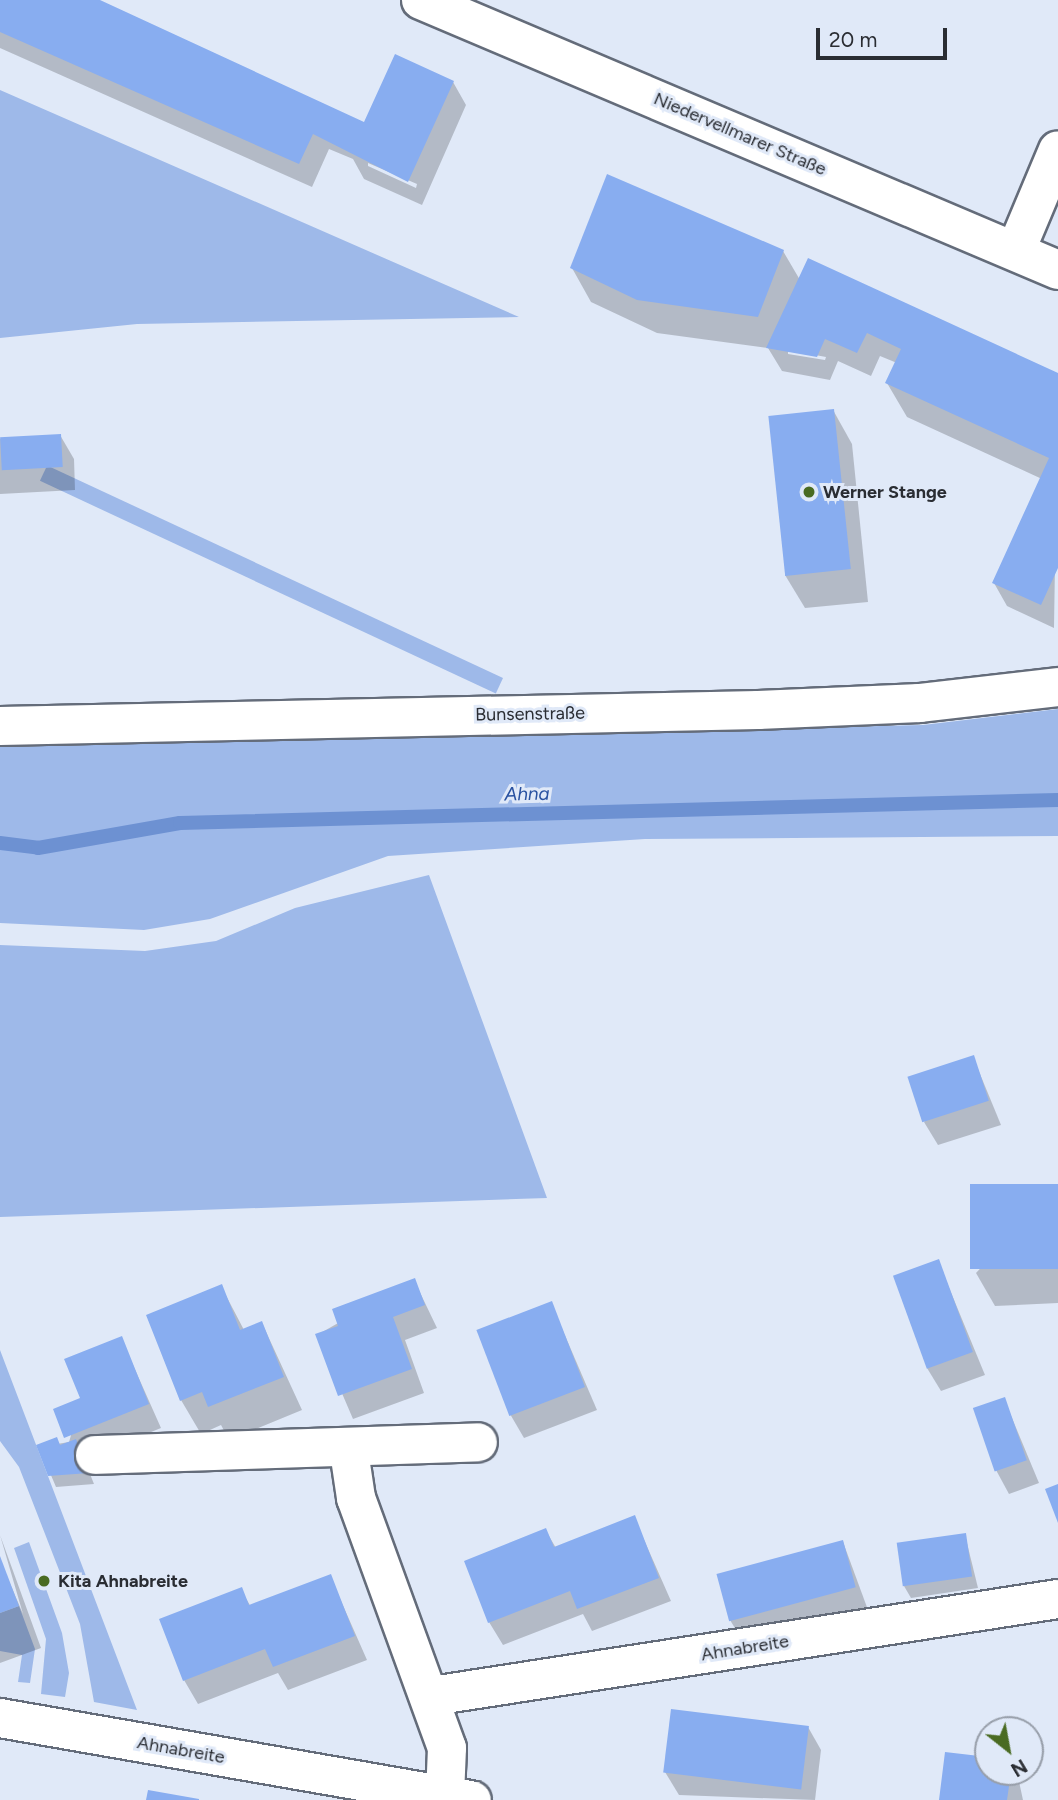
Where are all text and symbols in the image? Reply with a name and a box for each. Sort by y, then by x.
scale bar [820,14,951,58]
text: 20 m [829,27,877,52]
street label: Niedervellmarer Straße [650,88,830,180]
place label: Werner Stange [823,481,947,503]
marker: Werner Stange [801,484,817,500]
street label: Bunsenstraße [475,702,585,726]
water label: Ahna [504,782,550,806]
place label: Kita Ahnabreite [58,1570,188,1592]
marker: Kita Ahnabreite [36,1573,52,1589]
street label: Ahnabreite [700,1630,790,1666]
north arrow [974,1716,1044,1786]
street label: Ahnabreite [135,1732,227,1768]
text: N [1007,1754,1031,1781]

